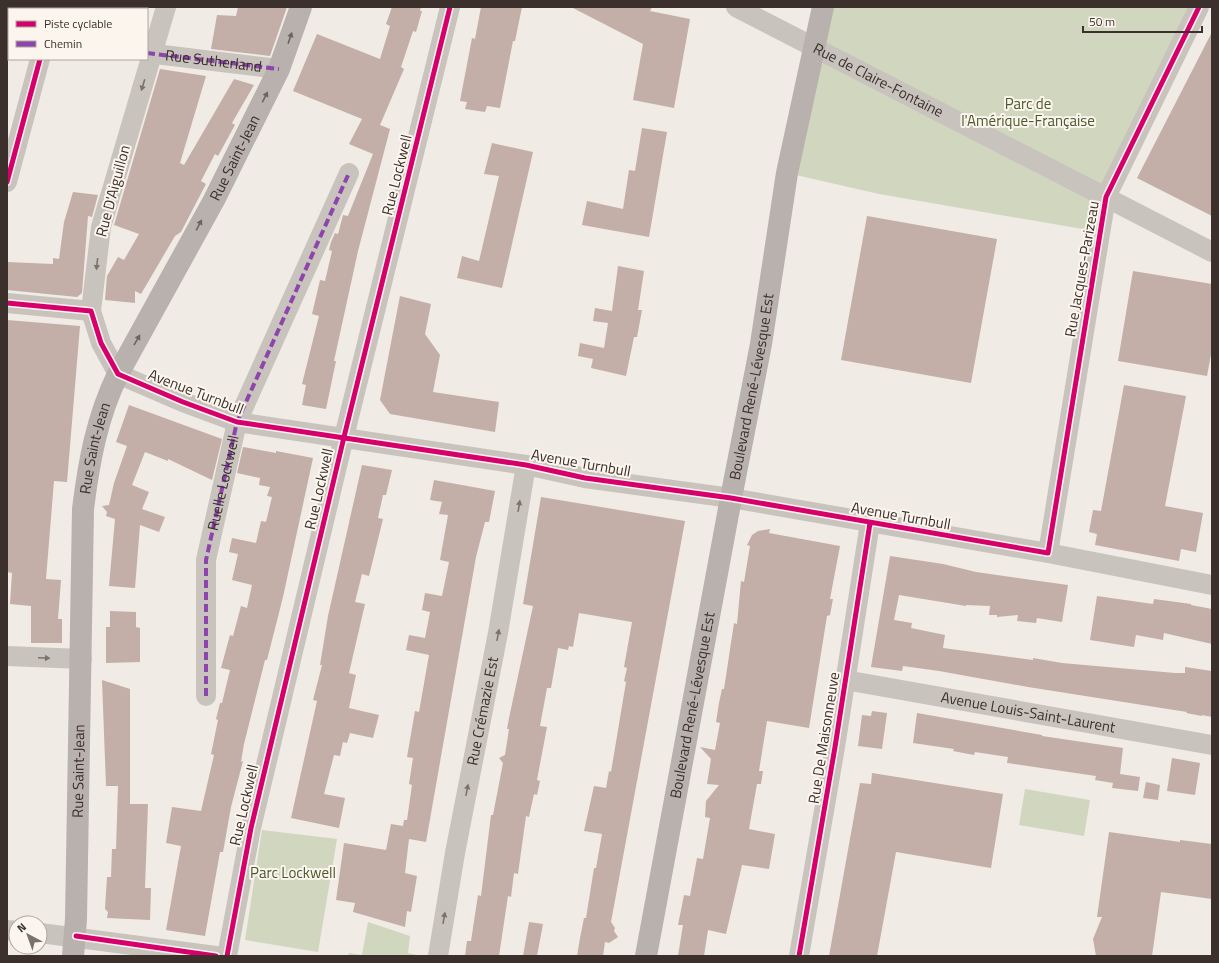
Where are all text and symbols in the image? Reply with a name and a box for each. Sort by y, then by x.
legend [8,8,148,60]
scale bar [1083,8,1202,34]
text: 50 m [1089,12,1115,31]
text: Piste cyclable [44,14,112,33]
one-way arrow [287,32,293,44]
text: Chemin [44,34,82,53]
street label: Rue de Claire-Fontaine [809,37,948,123]
street label: Rue Sutherland [164,43,263,78]
one-way arrow [140,79,146,91]
one-way arrow [262,92,268,103]
park label: Parc de l'Amérique-Française [961,92,1095,132]
street label: Rue Saint-Jean [203,111,266,205]
street label: Rue Lockwell [375,132,418,218]
street label: Rue D'Aiguillon [89,142,136,239]
street label: Rue Jacques-Parizeau [1058,199,1105,339]
one-way arrow [196,220,203,231]
one-way arrow [93,258,100,270]
street label: Boulevard René-Lévesque Est [723,291,780,482]
one-way arrow [134,334,141,346]
street label: Avenue Turnbull [145,363,247,420]
street label: Rue Saint-Jean [73,399,116,495]
street label: Ruelle Lockwell [201,433,245,533]
street label: Avenue Turnbull [529,442,633,483]
street label: Rue Lockwell [298,446,339,532]
street label: Avenue Turnbull [849,495,953,536]
one-way arrow [516,500,522,512]
street label: Boulevard René-Lévesque Est [663,609,721,800]
one-way arrow [495,628,501,641]
street label: Rue Crémazie Est [460,654,504,767]
one-way arrow [38,655,50,662]
street label: Rue De Maisonneuve [802,670,845,805]
street label: Avenue Louis-Saint-Laurent [939,685,1118,739]
street label: Rue Saint-Jean [66,724,90,818]
street label: Rue Lockwell [223,762,264,848]
one-way arrow [465,784,471,796]
park label: Parc Lockwell [250,861,336,884]
one-way arrow [441,911,447,924]
north arrow [8,915,48,955]
text: N [13,919,30,936]

